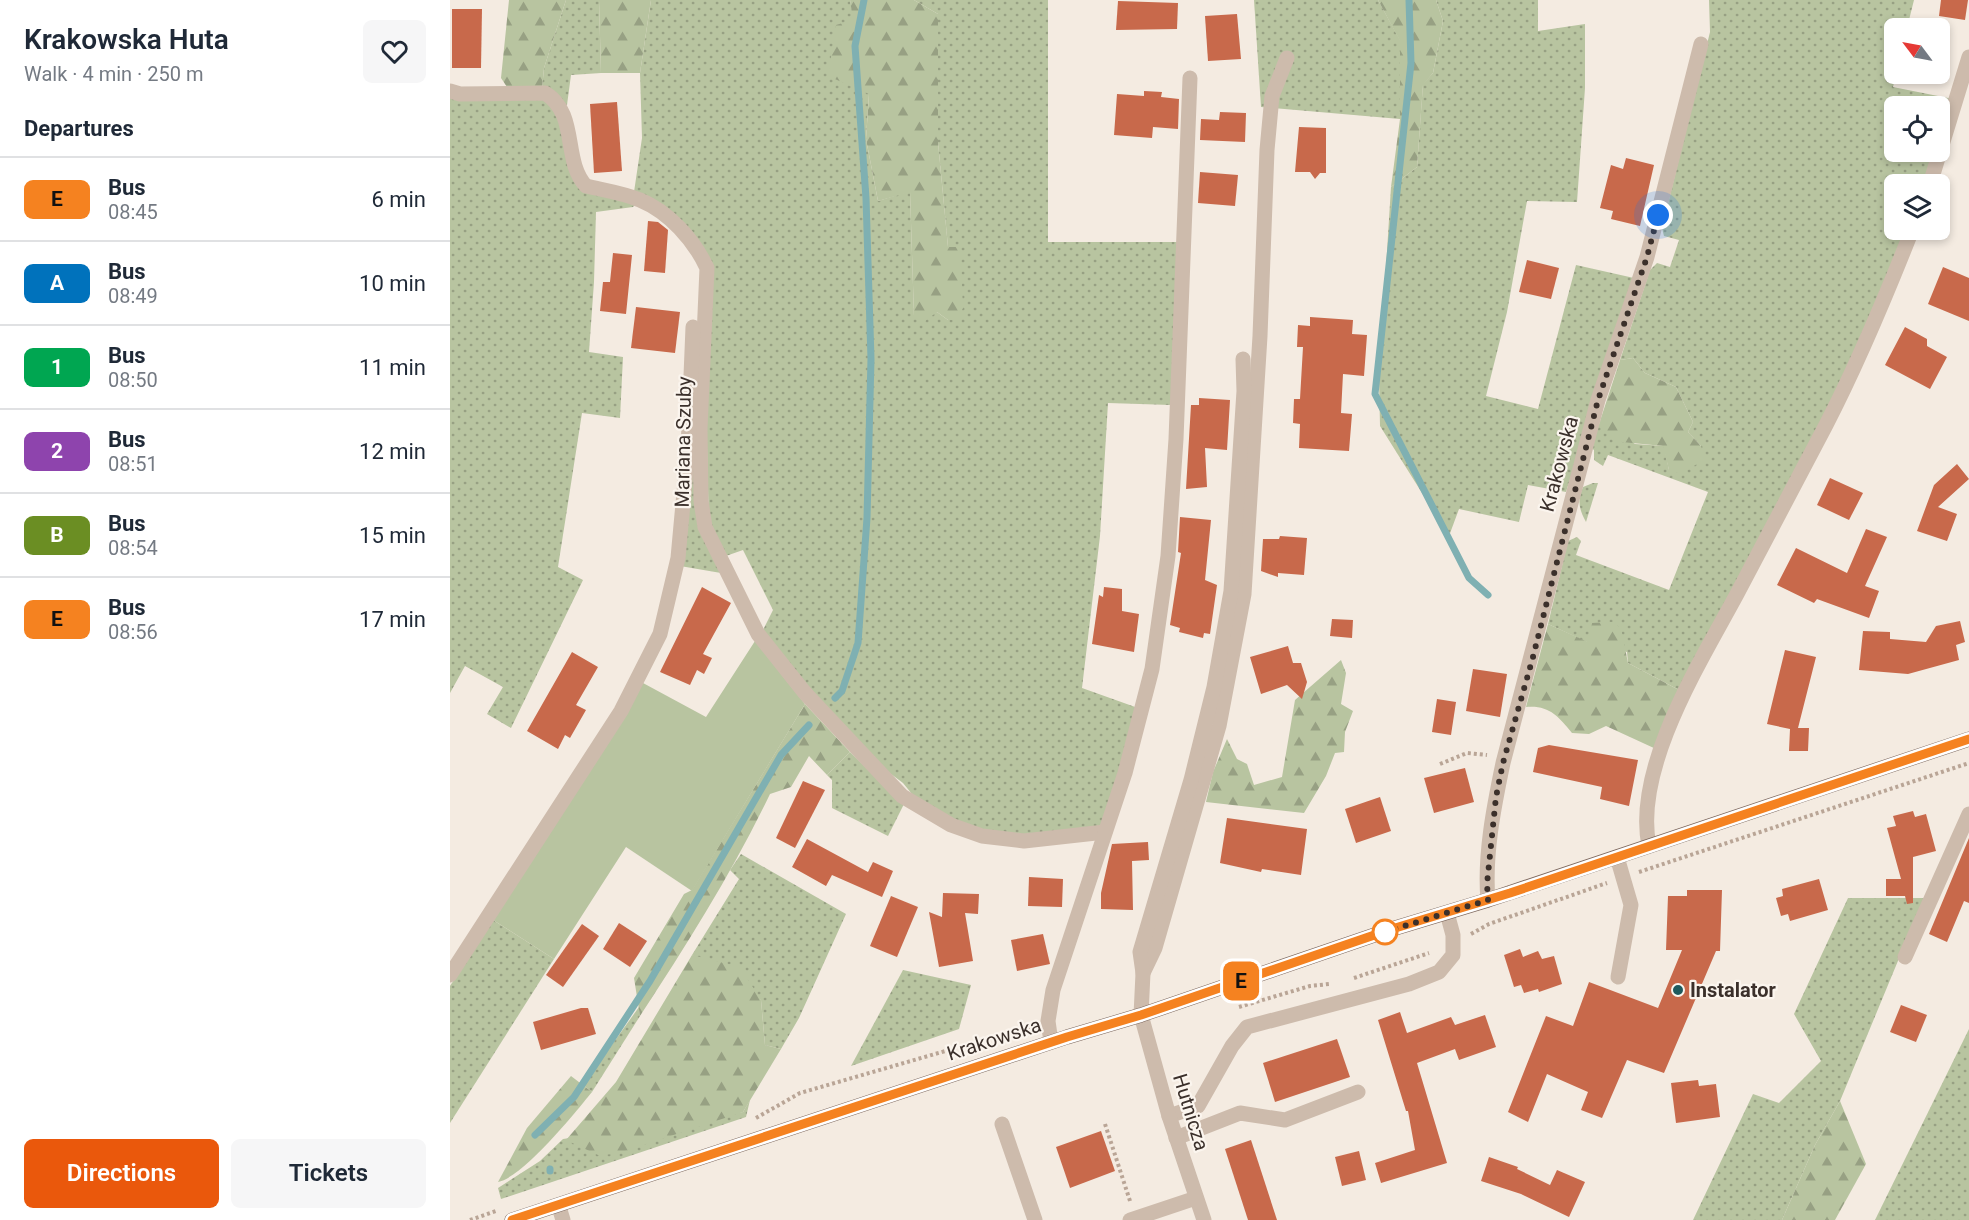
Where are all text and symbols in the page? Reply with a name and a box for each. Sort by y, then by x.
north arrow [1884,18,1950,84]
map controls [1884,18,1950,240]
button: heart [363,20,426,83]
text: Krakowska Huta [24,23,229,56]
text: Walk · 4 min · 250 m [24,62,203,86]
button: locate [1884,96,1950,162]
text: Departures [24,116,134,141]
button: layers [1884,174,1950,240]
text: Bus [108,175,146,200]
text: E [51,187,63,211]
text: 6 min [371,187,426,212]
text: 08:45 [108,200,158,224]
your location [1643,200,1673,230]
text: Bus [108,259,146,284]
text: A [50,271,64,295]
text: 10 min [359,271,426,296]
text: 08:49 [108,284,158,308]
text: Bus [108,343,146,368]
text: 1 [51,355,63,379]
text: 11 min [359,355,426,380]
text: 08:50 [108,368,158,392]
street label: Mariana Szuby [670,376,696,508]
street label: Krakowska [1535,414,1583,514]
text: Bus [108,427,146,452]
text: 2 [51,439,63,463]
text: 12 min [359,439,426,464]
text: 08:51 [108,452,158,476]
text: Bus [108,511,146,536]
text: B [50,523,64,547]
text: 15 min [359,523,426,548]
text: 08:54 [108,536,158,560]
text: Bus [108,595,146,620]
text: E [51,607,63,631]
text: 17 min [359,607,426,632]
text: 08:56 [108,620,158,644]
unlabelled marker [1372,919,1398,945]
line badge: E [1222,962,1260,1000]
text: E [1235,969,1247,993]
place label: Instalator [1690,978,1777,1002]
marker: Instalator [1671,983,1685,997]
street label: Krakowska [944,1012,1044,1066]
street label: Hutnicza [1168,1071,1214,1153]
button: Directions [24,1139,219,1208]
button: Tickets [231,1139,426,1208]

